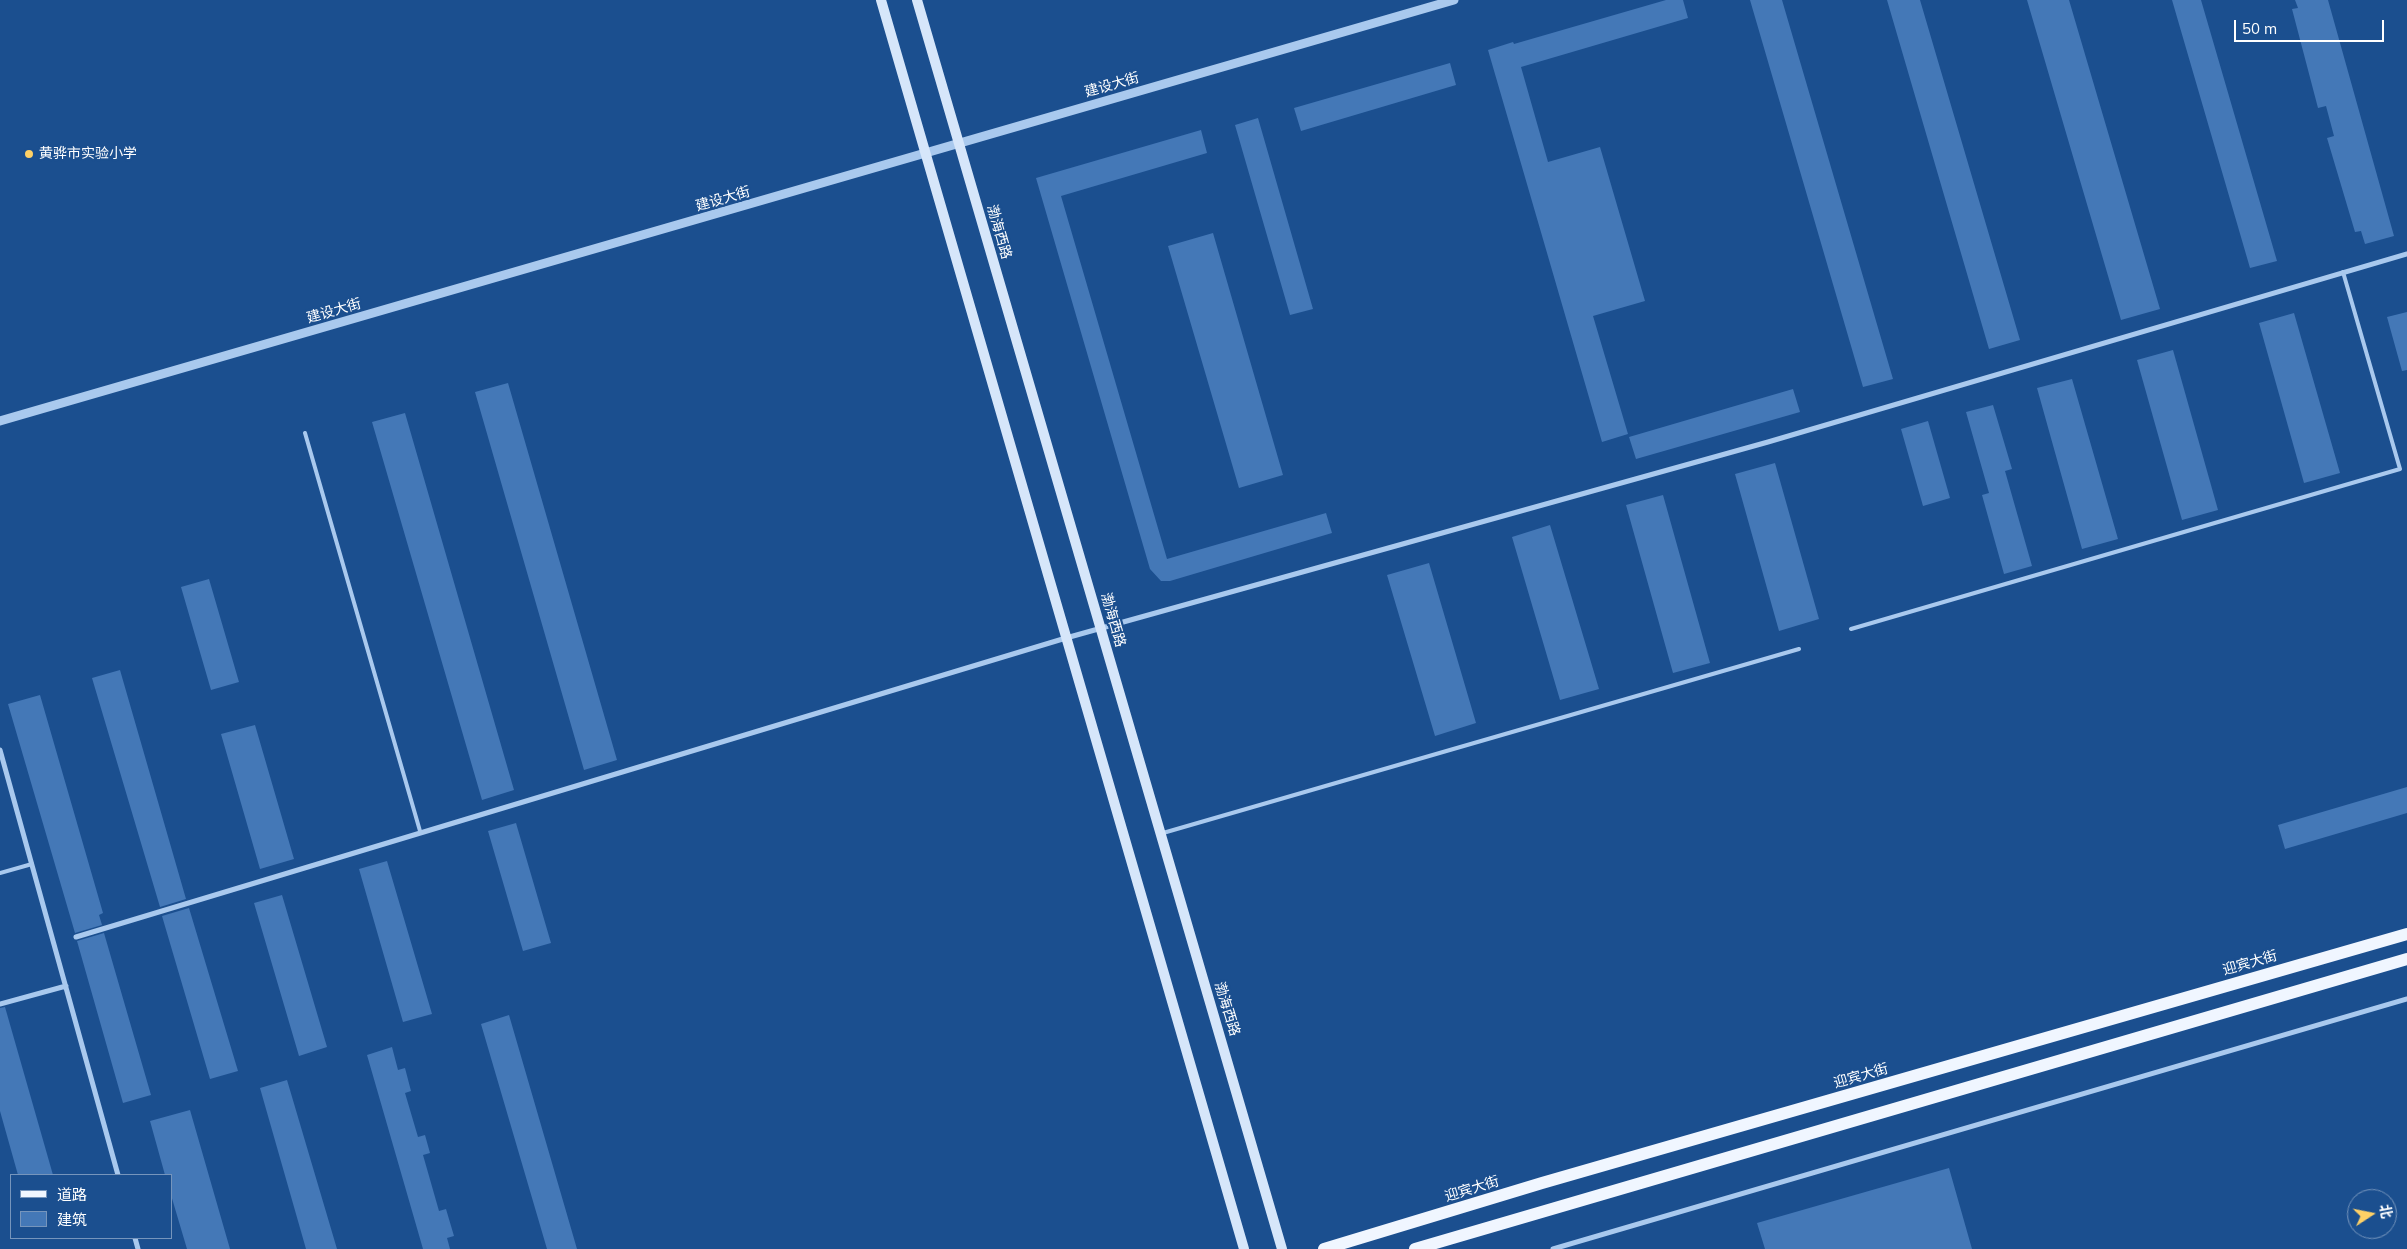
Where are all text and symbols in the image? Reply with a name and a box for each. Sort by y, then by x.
scale bar [2237,10,2387,42]
text: 50 m [2242,19,2277,38]
street label: 建设大街 [1083,69,1141,101]
place label: 黄骅市实验小学 [39,146,137,162]
marker: 黄骅市实验小学 [23,148,35,160]
street label: 建设大街 [694,183,752,215]
street label: 渤海西路 [983,203,1015,261]
street label: 建设大街 [305,295,363,327]
street label: 渤海西路 [1097,591,1129,649]
street label: 迎宾大街 [2221,947,2279,979]
street label: 渤海西路 [1211,980,1243,1038]
street label: 迎宾大街 [1832,1060,1890,1092]
street label: 迎宾大街 [1443,1173,1501,1205]
legend [10,1174,172,1239]
text: 道路 [57,1185,87,1204]
north arrow [2347,1189,2397,1239]
text: 北 [2376,1203,2396,1220]
text: 建筑 [57,1210,87,1229]

